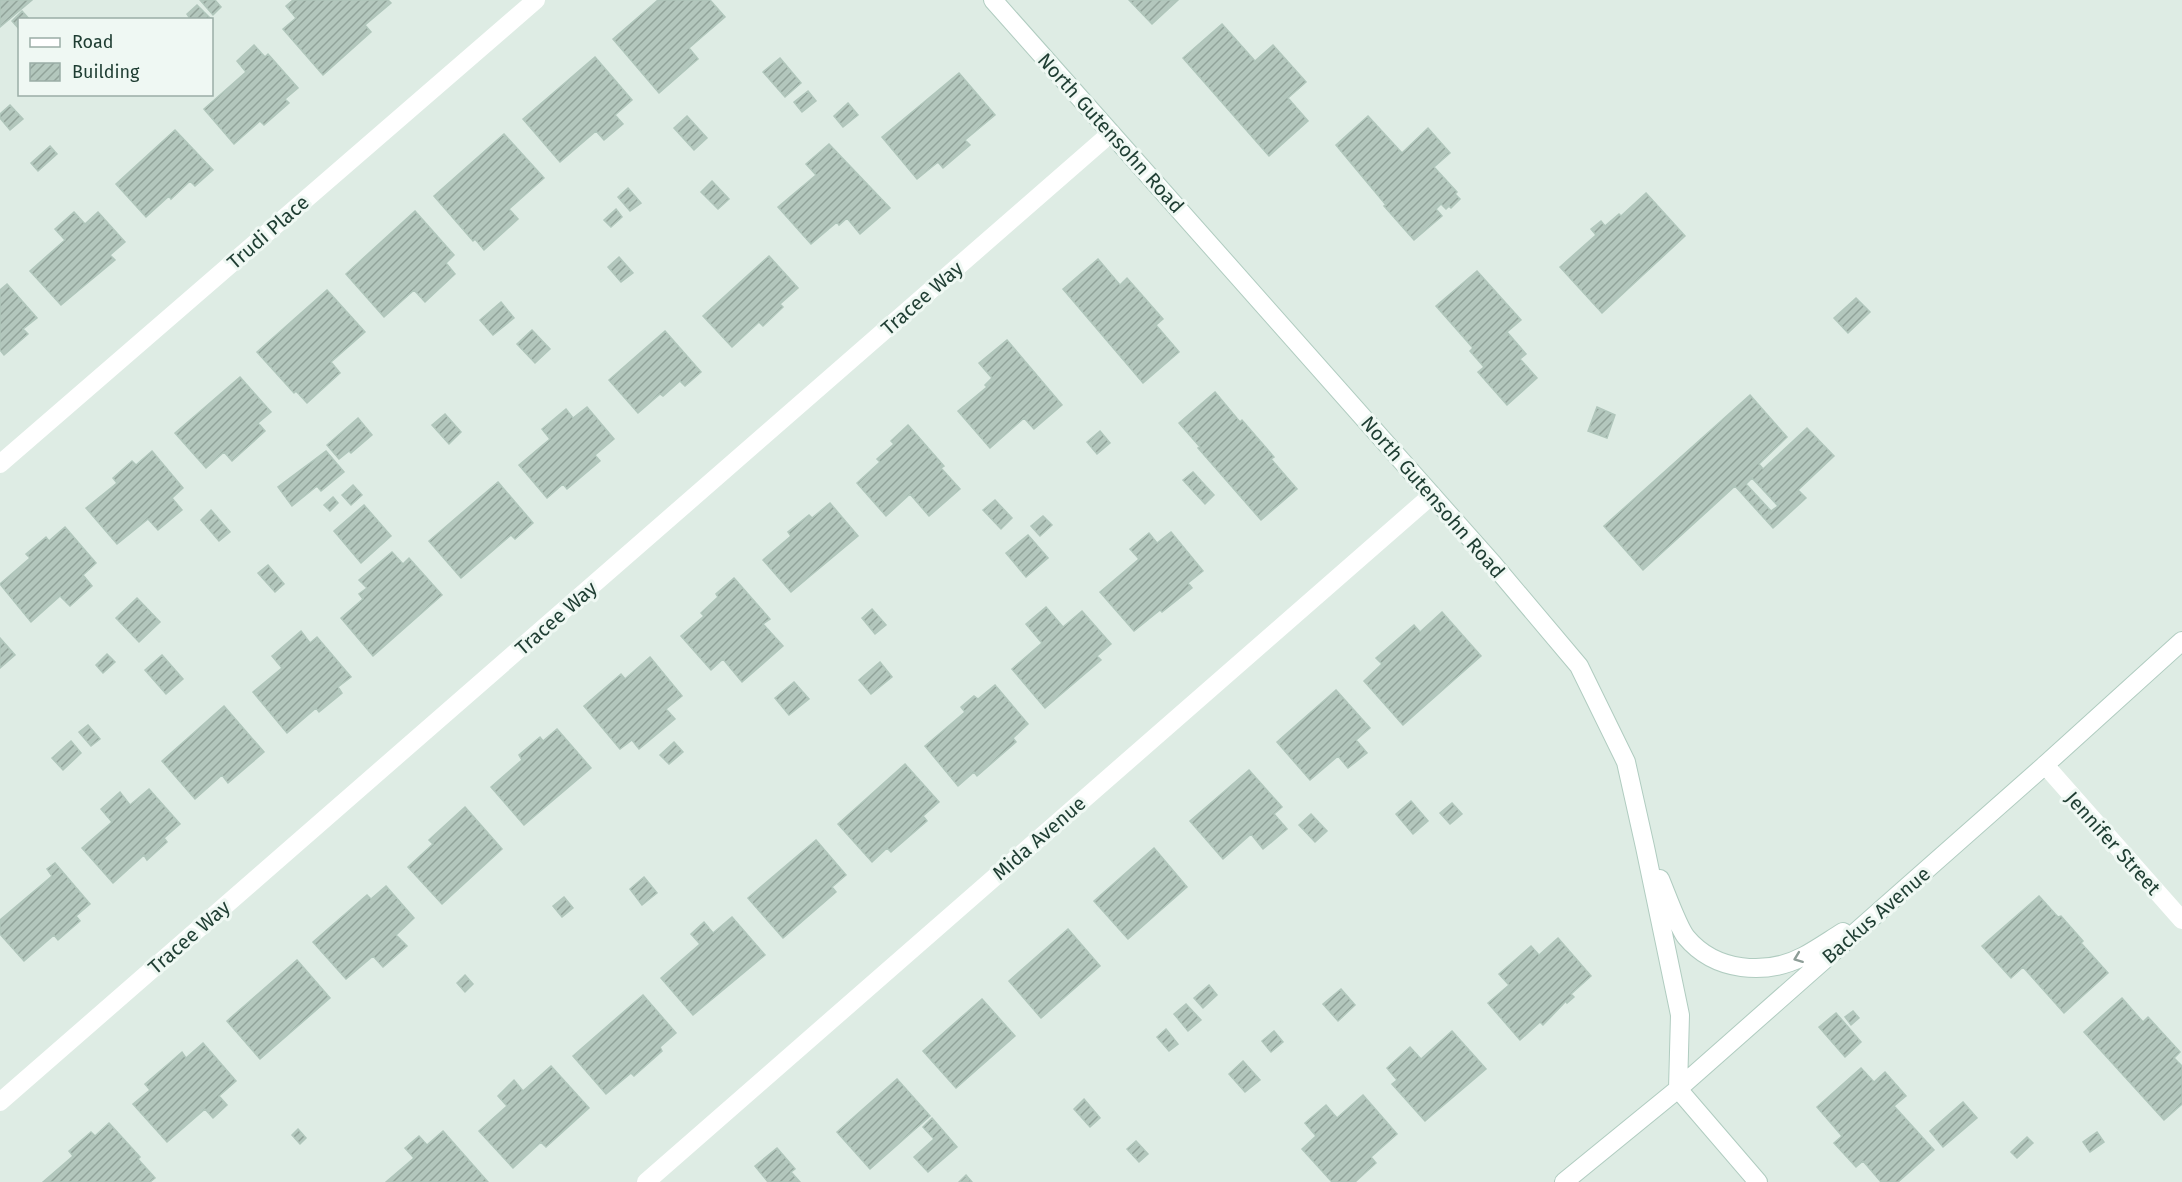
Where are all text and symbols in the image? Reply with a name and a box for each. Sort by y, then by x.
legend [18,18,213,96]
text: Road [72,31,114,53]
street label: North Gutensohn Road [1033,48,1189,218]
text: Building [72,61,140,83]
street label: Trudi Place [222,190,314,274]
street label: Tracee Way [876,256,968,340]
street label: North Gutensohn Road [1356,411,1510,583]
street label: Tracee Way [510,576,602,660]
street label: Jennifer Street [2060,786,2166,900]
street label: Mida Avenue [987,791,1091,885]
street label: Backus Avenue [1817,862,1935,968]
street label: Tracee Way [143,895,235,979]
one-way arrow [1793,950,1803,963]

